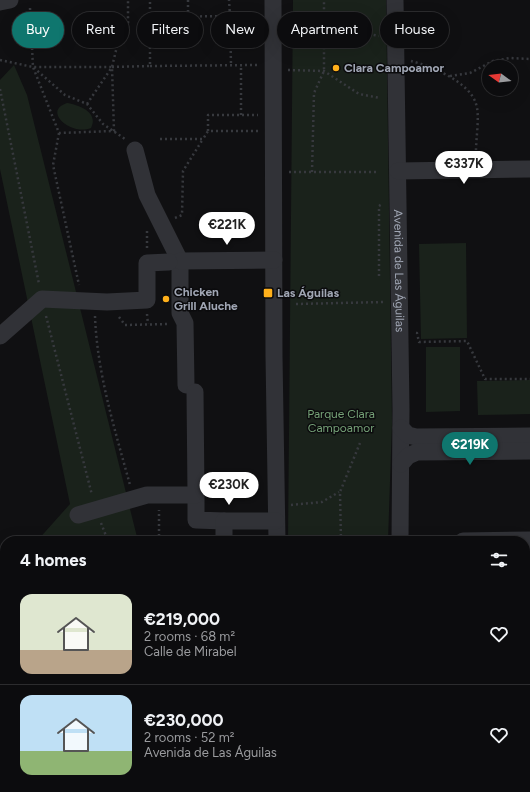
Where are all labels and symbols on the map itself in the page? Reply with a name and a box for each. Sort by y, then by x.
north arrow [482,60,518,96]
place label: Clara Campoamor [344,61,444,75]
marker: Clara Campoamor [331,63,341,73]
pin: €337K [436,151,492,185]
street label: Avenida de Las Águilas [391,209,407,333]
pin: €221K [199,212,255,246]
place label: Chicken Grill Aluche [174,285,238,313]
place label: Las Águilas [277,286,339,300]
marker: Las Águilas [262,287,274,299]
marker: Chicken Grill Aluche [161,294,171,304]
park label: Parque Clara Campoamor [307,407,375,435]
pin: €219K [442,432,498,466]
pin: €230K [201,472,257,506]

